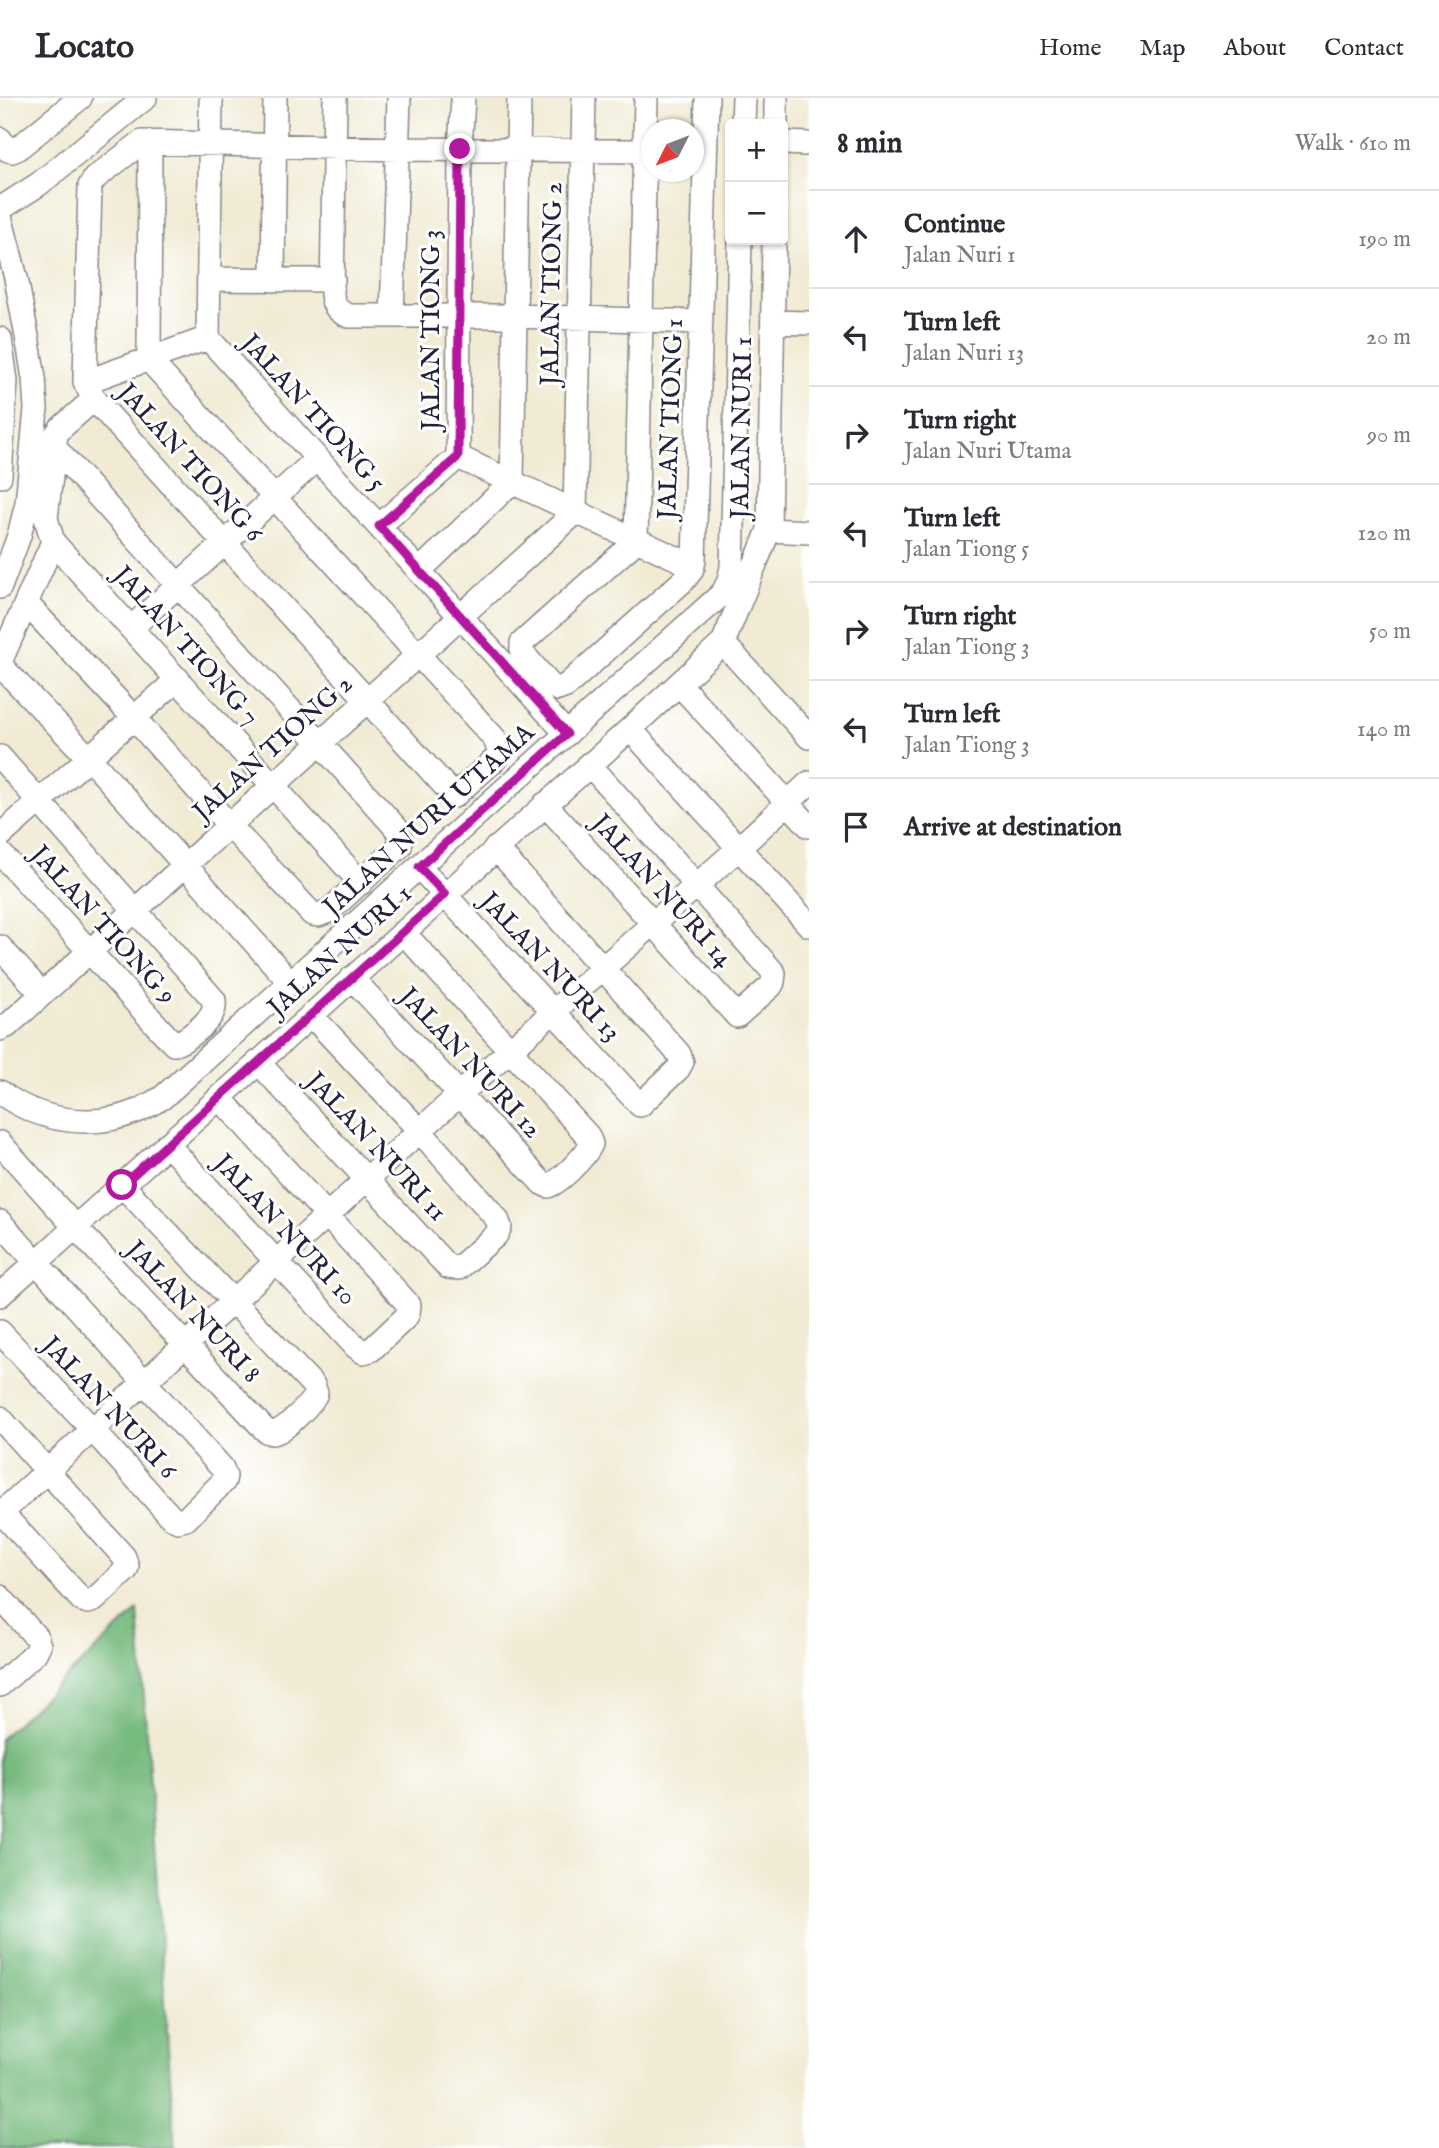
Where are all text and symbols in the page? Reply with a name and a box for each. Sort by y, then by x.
text: Locato [35,27,134,69]
text: Home [1039,33,1102,64]
text: Map [1140,33,1186,64]
text: About [1224,33,1286,64]
text: Contact [1324,33,1404,64]
north arrow [641,119,704,182]
map controls [725,119,788,245]
button: + [725,119,788,182]
text: 8 min [837,125,903,163]
text: Walk · 610 m [1295,129,1411,158]
route end [444,133,475,164]
street label: JALAN TIONG 2 [534,182,570,389]
button: − [725,182,788,245]
text: Continue [904,208,1005,241]
icon: ahead [837,220,875,258]
text: 190 m [1358,225,1411,254]
street label: JALAN TIONG 3 [415,230,448,434]
text: Jalan Nuri 1 [904,241,1016,270]
text: Turn left [904,306,1001,339]
street label: JALAN TIONG 1 [651,318,691,523]
icon: left [837,318,875,356]
text: 20 m [1366,323,1411,352]
street label: JALAN TIONG 5 [232,325,392,499]
street label: JALAN NURI 1 [724,336,760,523]
text: Jalan Nuri 13 [904,339,1024,368]
street label: JALAN TIONG 6 [108,375,271,550]
text: Turn right [904,404,1017,437]
icon: right [837,416,875,454]
text: 90 m [1367,421,1411,450]
text: Jalan Nuri Utama [904,437,1072,466]
text: Turn left [904,502,1001,535]
icon: left [837,514,875,552]
text: 120 m [1358,519,1411,548]
text: Jalan Tiong 5 [904,535,1029,564]
street label: JALAN TIONG 7 [104,557,266,733]
text: Turn right [904,600,1017,633]
icon: right [837,612,875,650]
text: 50 m [1369,617,1411,646]
text: Jalan Tiong 3 [904,633,1030,662]
street label: JALAN TIONG 2 [184,668,360,830]
text: Turn left [904,698,1001,731]
icon: left [837,710,875,748]
street label: JALAN NURI UTAMA [314,715,543,926]
text: 140 m [1357,715,1411,744]
text: Jalan Tiong 3 [904,731,1030,760]
street label: JALAN NURI 14 [582,805,740,975]
icon: arrive [837,808,875,846]
text: Arrive at destination [904,811,1122,844]
street label: JALAN TIONG 9 [21,836,183,1011]
street label: JALAN NURI 1 [259,878,419,1026]
street label: JALAN NURI 13 [470,883,628,1049]
street label: JALAN NURI 12 [389,978,548,1145]
street label: JALAN NURI 11 [296,1063,454,1229]
street label: JALAN NURI 10 [204,1145,364,1313]
route start [106,1169,137,1200]
street label: JALAN NURI 8 [116,1232,267,1390]
street label: JALAN NURI 6 [32,1327,184,1487]

